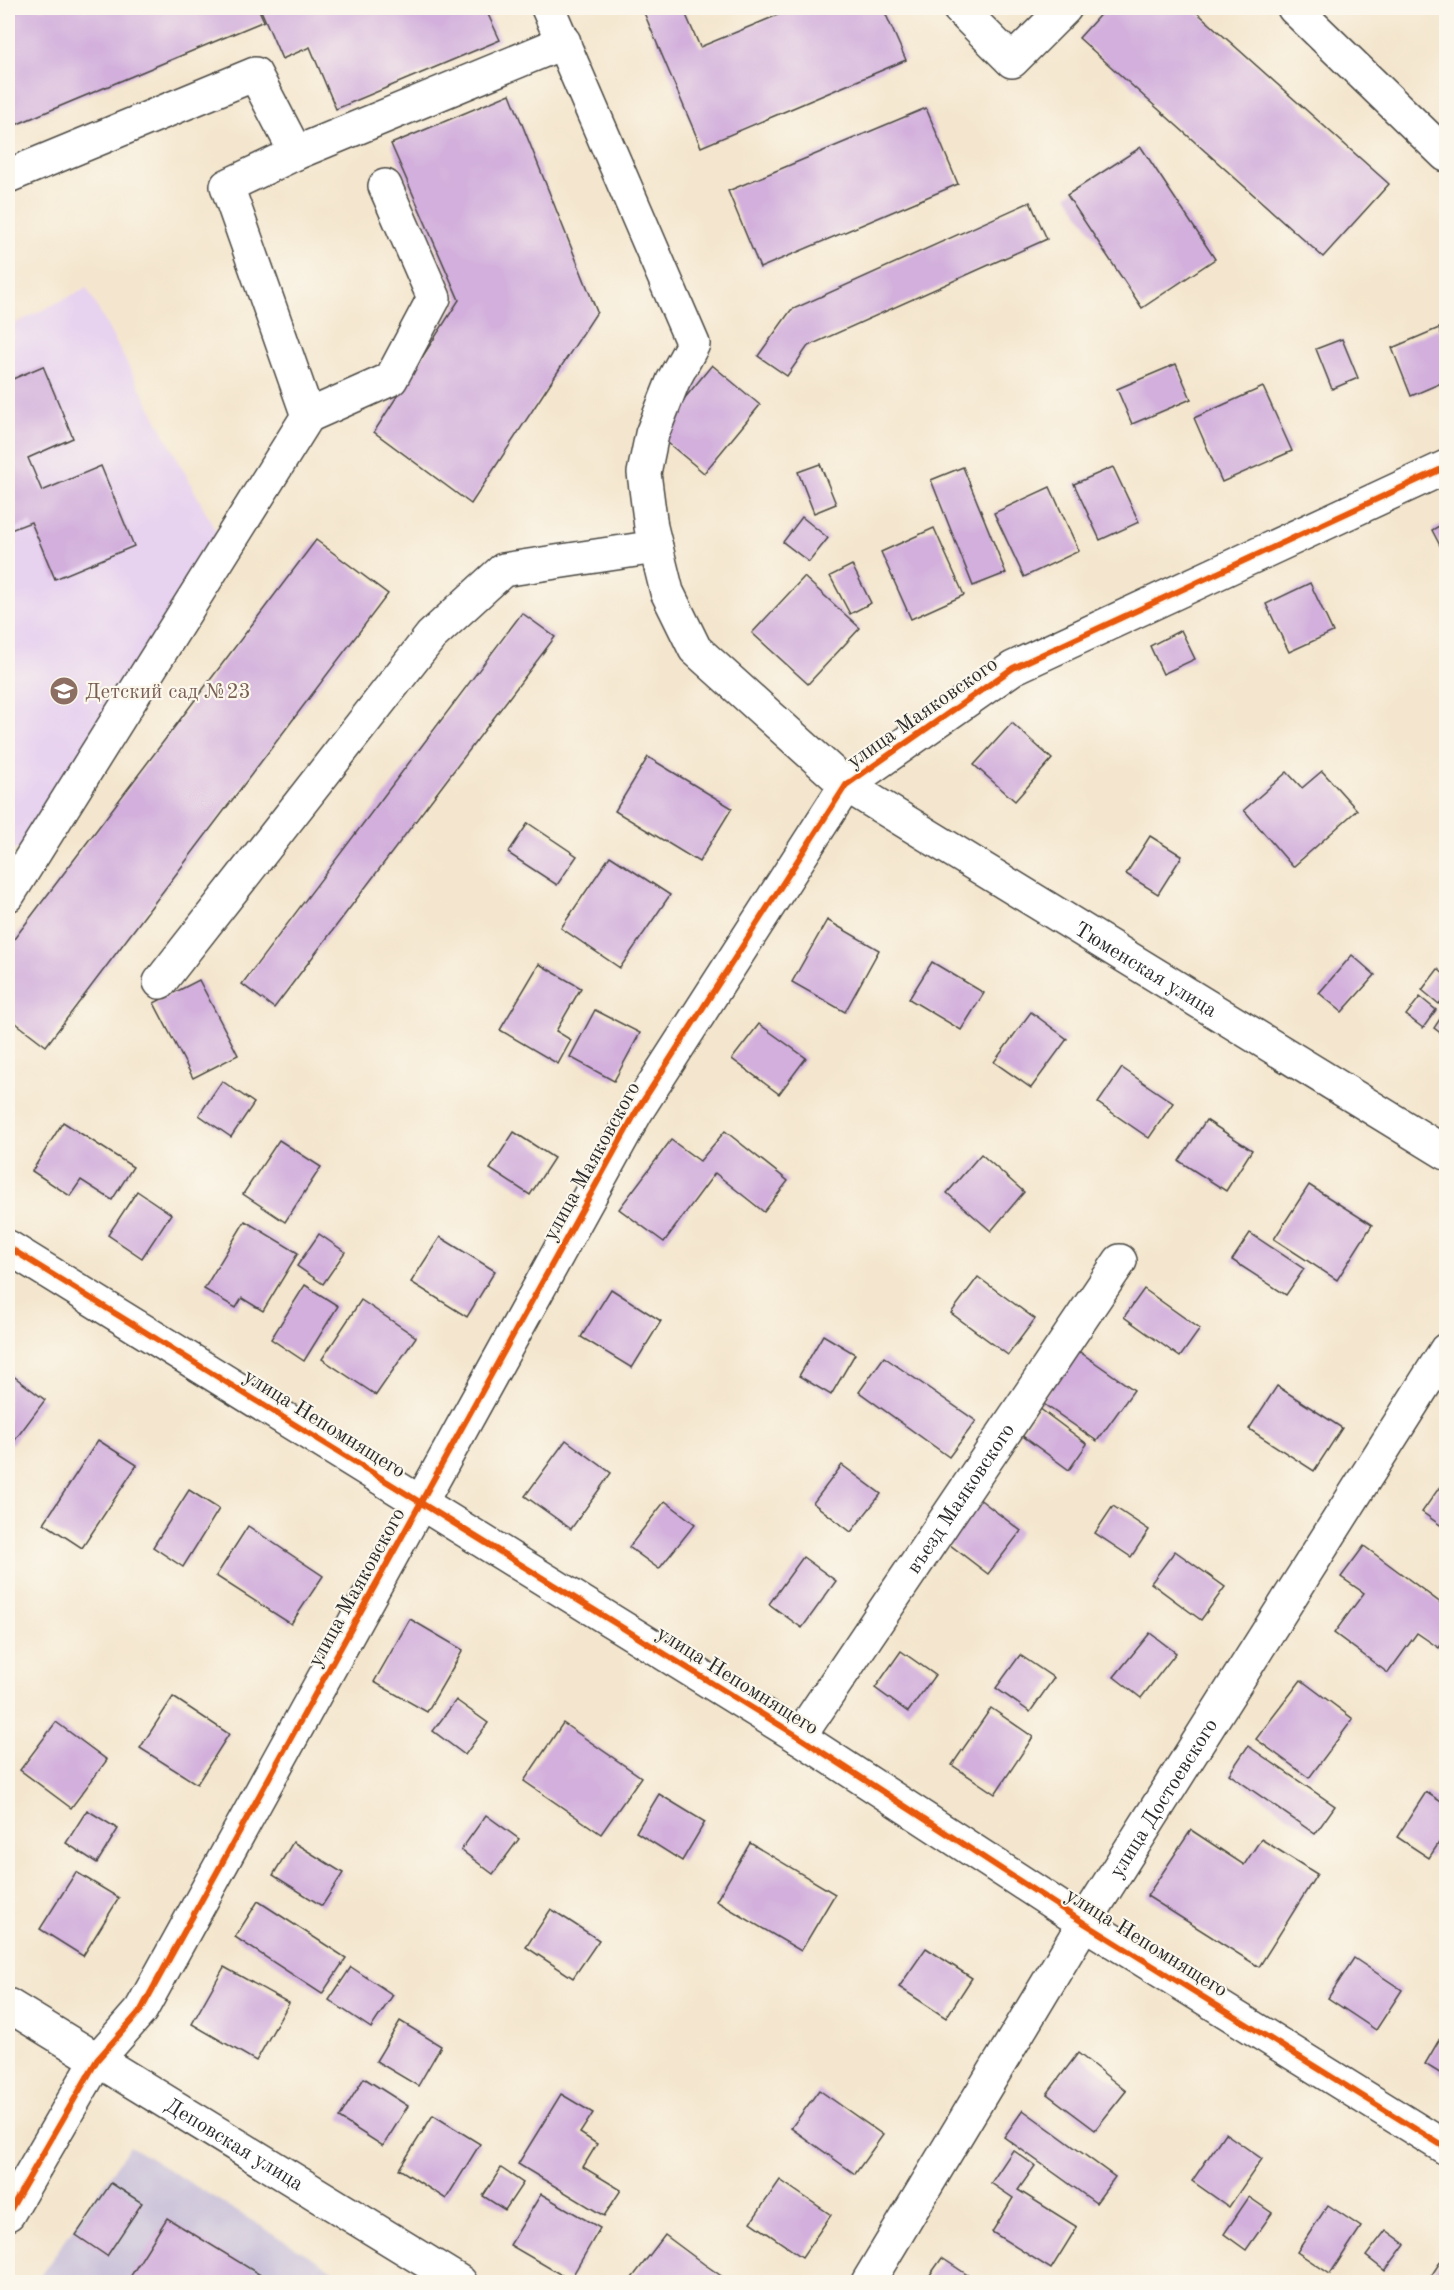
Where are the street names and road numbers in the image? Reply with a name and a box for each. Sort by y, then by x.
street label: улица Маяковского [844,654,1002,773]
street label: Тюменская улица [1070,919,1220,1022]
street label: улица Маяковского [540,1079,645,1245]
street label: улица Непомнящего [240,1366,409,1483]
street label: въезд Маяковского [903,1420,1019,1578]
street label: улица Маяковского [305,1505,410,1671]
street label: улица Непомнящего [653,1623,822,1740]
street label: улица Достоевского [1106,1715,1222,1882]
street label: улица Непомнящего [1062,1885,1231,2002]
street label: Деповская улица [161,2095,307,2195]

